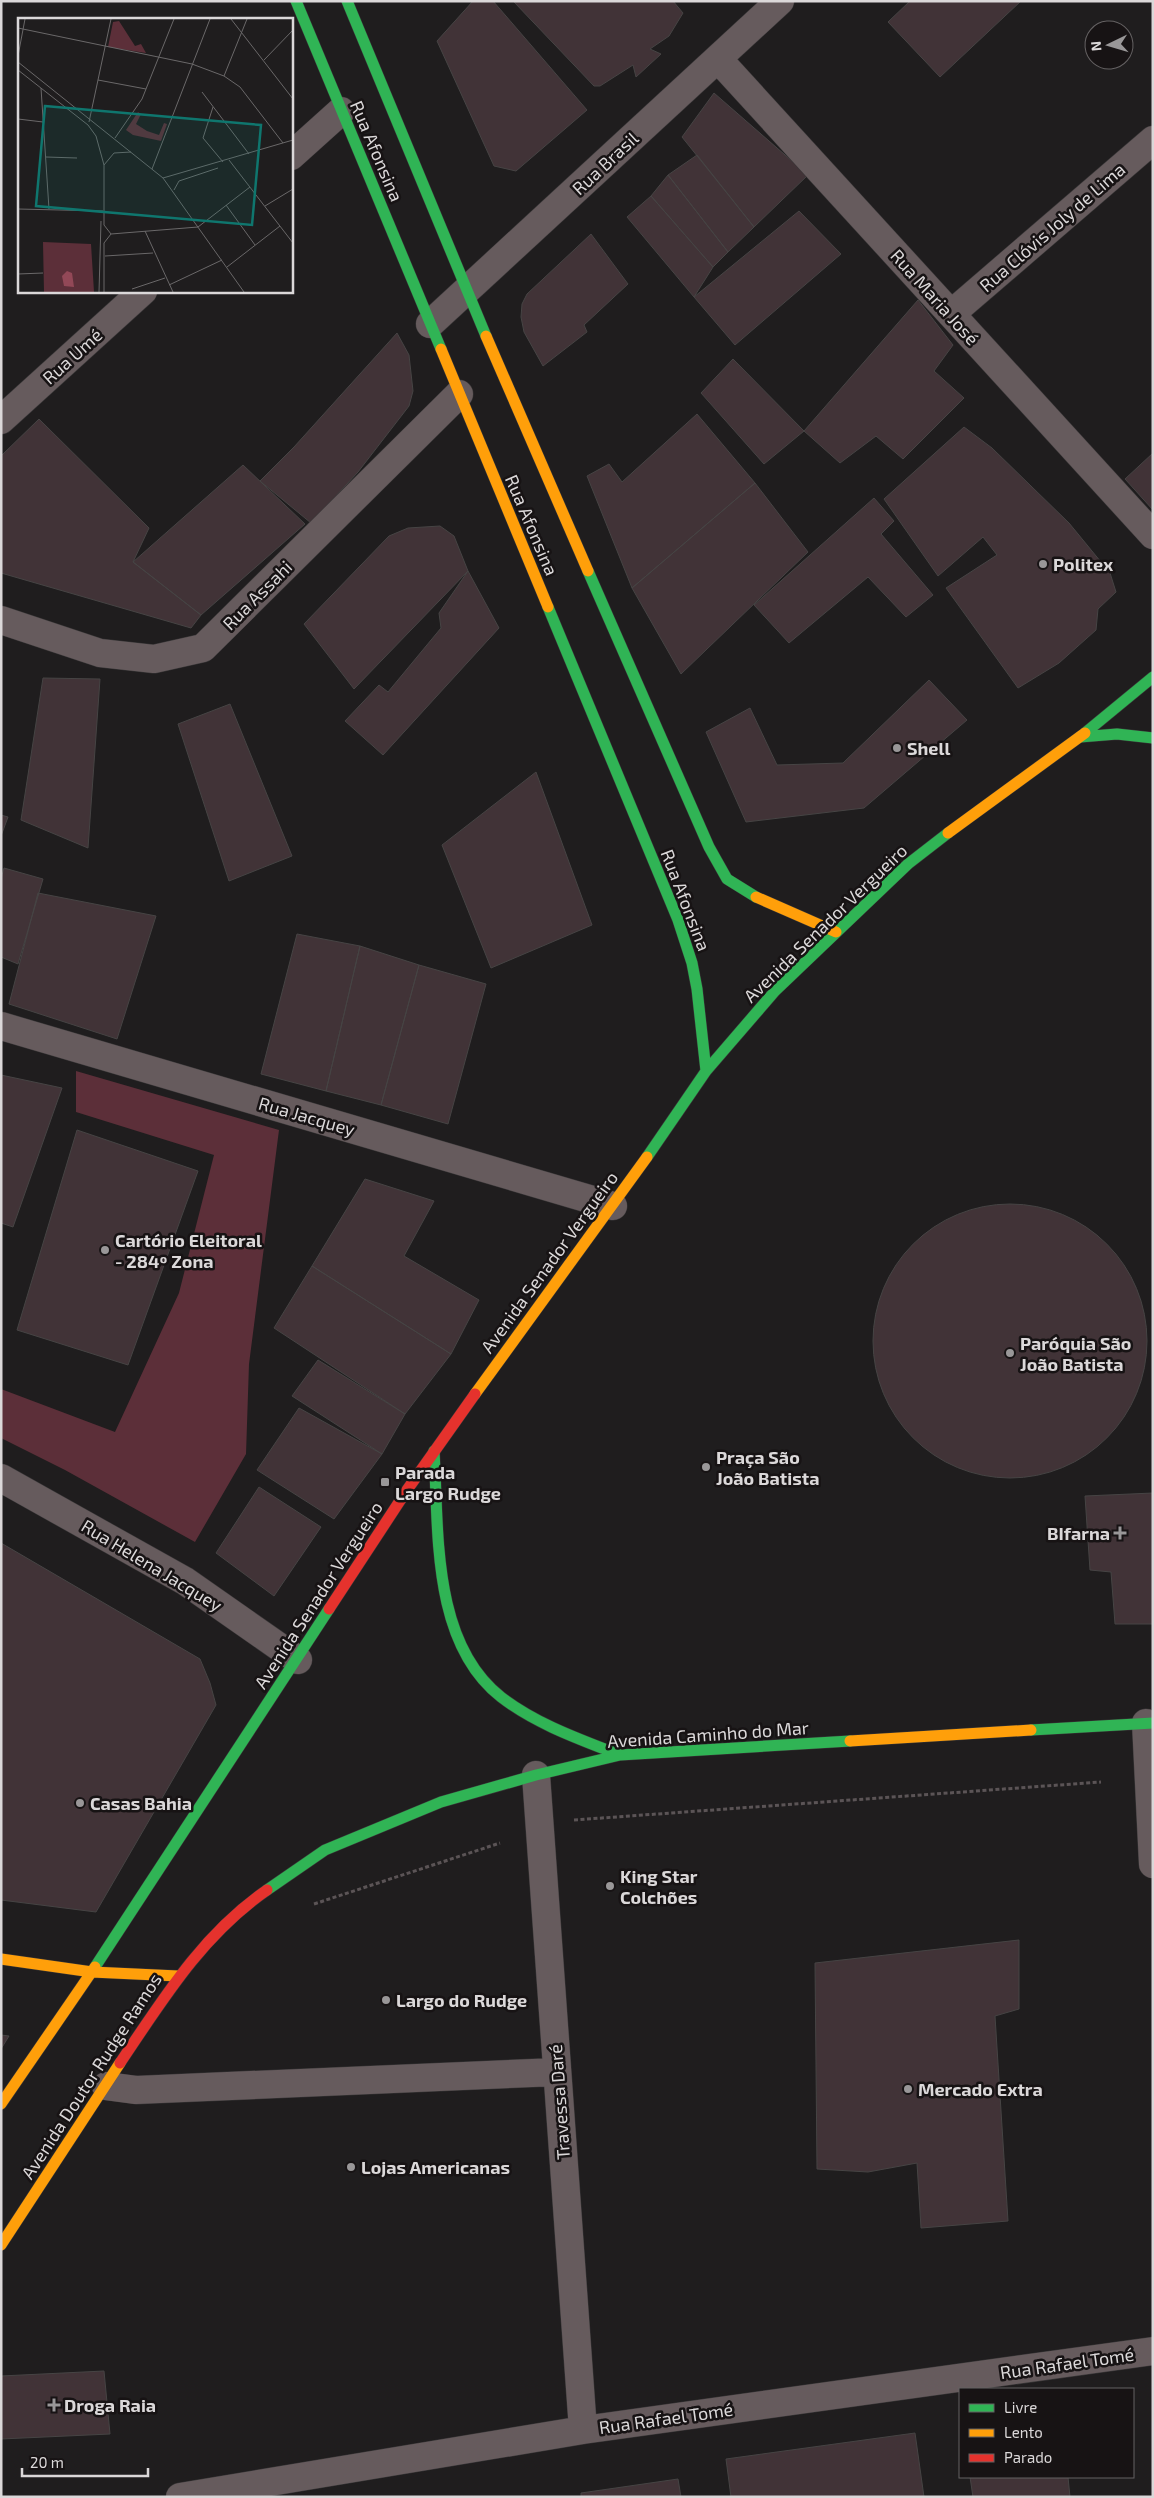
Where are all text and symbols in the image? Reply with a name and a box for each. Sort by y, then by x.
inset map [18,18,292,292]
north arrow [1084,20,1134,70]
text: N [1087,40,1104,52]
street label: Rua Afonsina [346,97,408,205]
street label: Rua Brasil [567,126,643,199]
street label: Rua Clóvis Joly de Lima [975,158,1129,296]
street label: Rua Maria José [886,245,984,349]
street label: Rua Umé [38,324,106,388]
street label: Rua Afonsina [501,471,563,579]
place label: Politex [1053,553,1114,575]
street label: Rua Assahi [218,556,296,634]
marker: Politex [1037,558,1049,570]
place label: Shell [907,737,950,759]
marker: Shell [891,742,903,754]
street label: Avenida Senador Vergueiro [739,839,911,1007]
street label: Rua Afonsina [657,846,715,954]
street label: Rua Jacquey [256,1092,358,1140]
street label: Avenida Senador Vergueiro [476,1167,622,1357]
place label: Cartório Eleitoral - 284º Zona [115,1229,262,1272]
marker: Cartório Eleitoral - 284º Zona [99,1244,111,1256]
place label: Paróquia São João Batista [1020,1332,1131,1375]
marker: Paróquia São João Batista [1004,1347,1016,1359]
place label: Praça São João Batista [716,1446,819,1489]
place label: Parada Largo Rudge [395,1461,501,1504]
marker: Praça São João Batista [700,1461,712,1473]
marker: Parada Largo Rudge [379,1476,391,1488]
street label: Avenida Senador Vergueiro [249,1497,387,1693]
street label: Rua Helena Jacquey [78,1514,227,1616]
place label: BIfarna [1047,1522,1110,1544]
marker: BIfarna [1114,1527,1126,1539]
street label: Avenida Caminho do Mar [606,1716,810,1752]
place label: Casas Bahia [90,1792,192,1814]
marker: Casas Bahia [74,1797,86,1809]
place label: King Star Colchões [620,1865,698,1908]
marker: King Star Colchões [604,1880,616,1892]
street label: Avenida Doutor Rudge Ramos [16,1969,166,2183]
place label: Largo do Rudge [396,1989,527,2011]
marker: Largo do Rudge [380,1994,392,2006]
street label: Travessa Daré [544,2044,574,2160]
place label: Mercado Extra [918,2078,1043,2100]
marker: Mercado Extra [902,2083,914,2095]
place label: Lojas Americanas [361,2156,510,2178]
marker: Lojas Americanas [345,2161,357,2173]
street label: Rua Rafael Tomé [998,2343,1136,2383]
legend [959,2388,1134,2478]
place label: Droga Raia [64,2394,156,2416]
street label: Rua Rafael Tomé [597,2398,735,2438]
text: Livre [1004,2398,1037,2416]
marker: Droga Raia [48,2399,60,2411]
text: Lento [1004,2423,1043,2441]
scale bar [22,2446,149,2478]
text: Parado [1004,2448,1052,2466]
text: 20 m [30,2453,64,2471]

